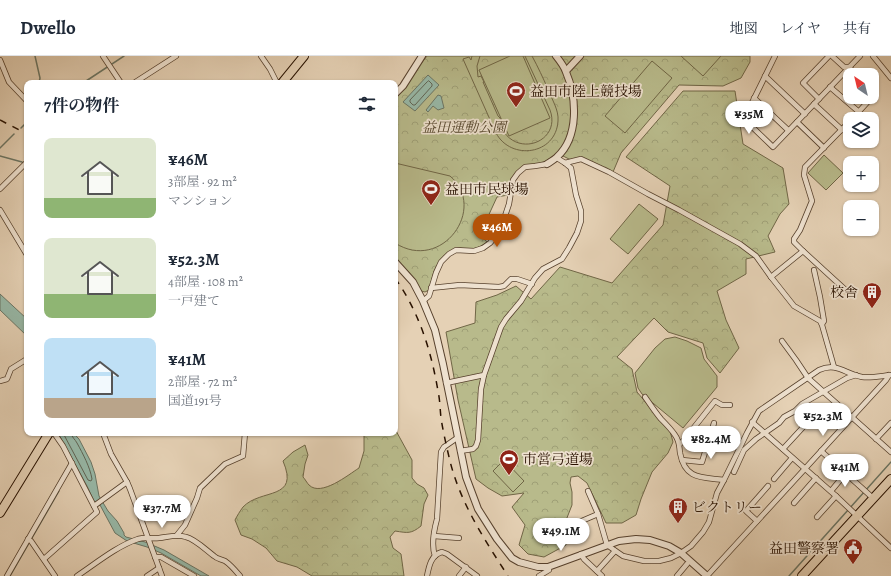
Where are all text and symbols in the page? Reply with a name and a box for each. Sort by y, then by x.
text: Dwello [20,15,76,41]
text: 地図 [730,19,758,38]
text: レイヤ [780,19,821,38]
text: 共有 [843,19,871,38]
north arrow [843,68,879,104]
map controls [843,68,879,236]
sports icon: 益田市陸上競技場 [505,80,527,108]
place label: 益田市陸上競技場 [530,82,642,101]
icon: filters [356,93,378,115]
text: 7件の物件 [44,94,119,117]
pin: ¥35M [725,101,773,135]
text: ¥35M [734,105,764,122]
button: layers [843,112,879,148]
park label: 益田運動公園 [422,118,508,137]
text: ¥46M [168,148,208,171]
icon: home [76,154,124,202]
button: + [843,156,879,192]
text: 3部屋 · 92 m² [168,173,237,190]
sports icon: 益田市民球場 [420,178,442,206]
place label: 益田市民球場 [445,180,529,199]
text: マンション [168,192,232,209]
button: − [843,200,879,236]
pin: ¥46M [473,214,521,248]
text: ¥46M [482,218,512,235]
text: ¥52.3M [168,248,220,271]
icon: home [76,254,124,302]
text: 4部屋 · 108 m² [168,273,243,290]
building icon: 校舎 [861,281,883,309]
place label: 校舎 [830,283,858,302]
text: 一戸建て [168,292,220,309]
text: ¥41M [168,348,206,371]
icon: home [76,354,124,402]
text: 2部屋 · 72 m² [168,373,237,390]
text: 国道191号 [168,392,222,409]
pin: ¥52.3M [790,403,856,437]
text: ¥52.3M [803,407,843,424]
pin: ¥82.4M [678,426,744,460]
text: ¥82.4M [691,430,731,447]
sports icon: 市営弓道場 [498,448,520,476]
place label: 市営弓道場 [523,450,593,469]
pin: ¥41M [821,454,869,488]
text: ¥41M [830,458,860,475]
pin: ¥37.7M [129,495,195,529]
building icon: ビクトリー [667,496,689,524]
place label: ビクトリー [692,498,762,517]
text: ¥37.7M [143,499,181,516]
pin: ¥49.1M [528,518,594,552]
text: ¥49.1M [542,522,580,539]
public building icon: 益田警察署 [842,537,864,565]
place label: 益田警察署 [769,539,839,558]

